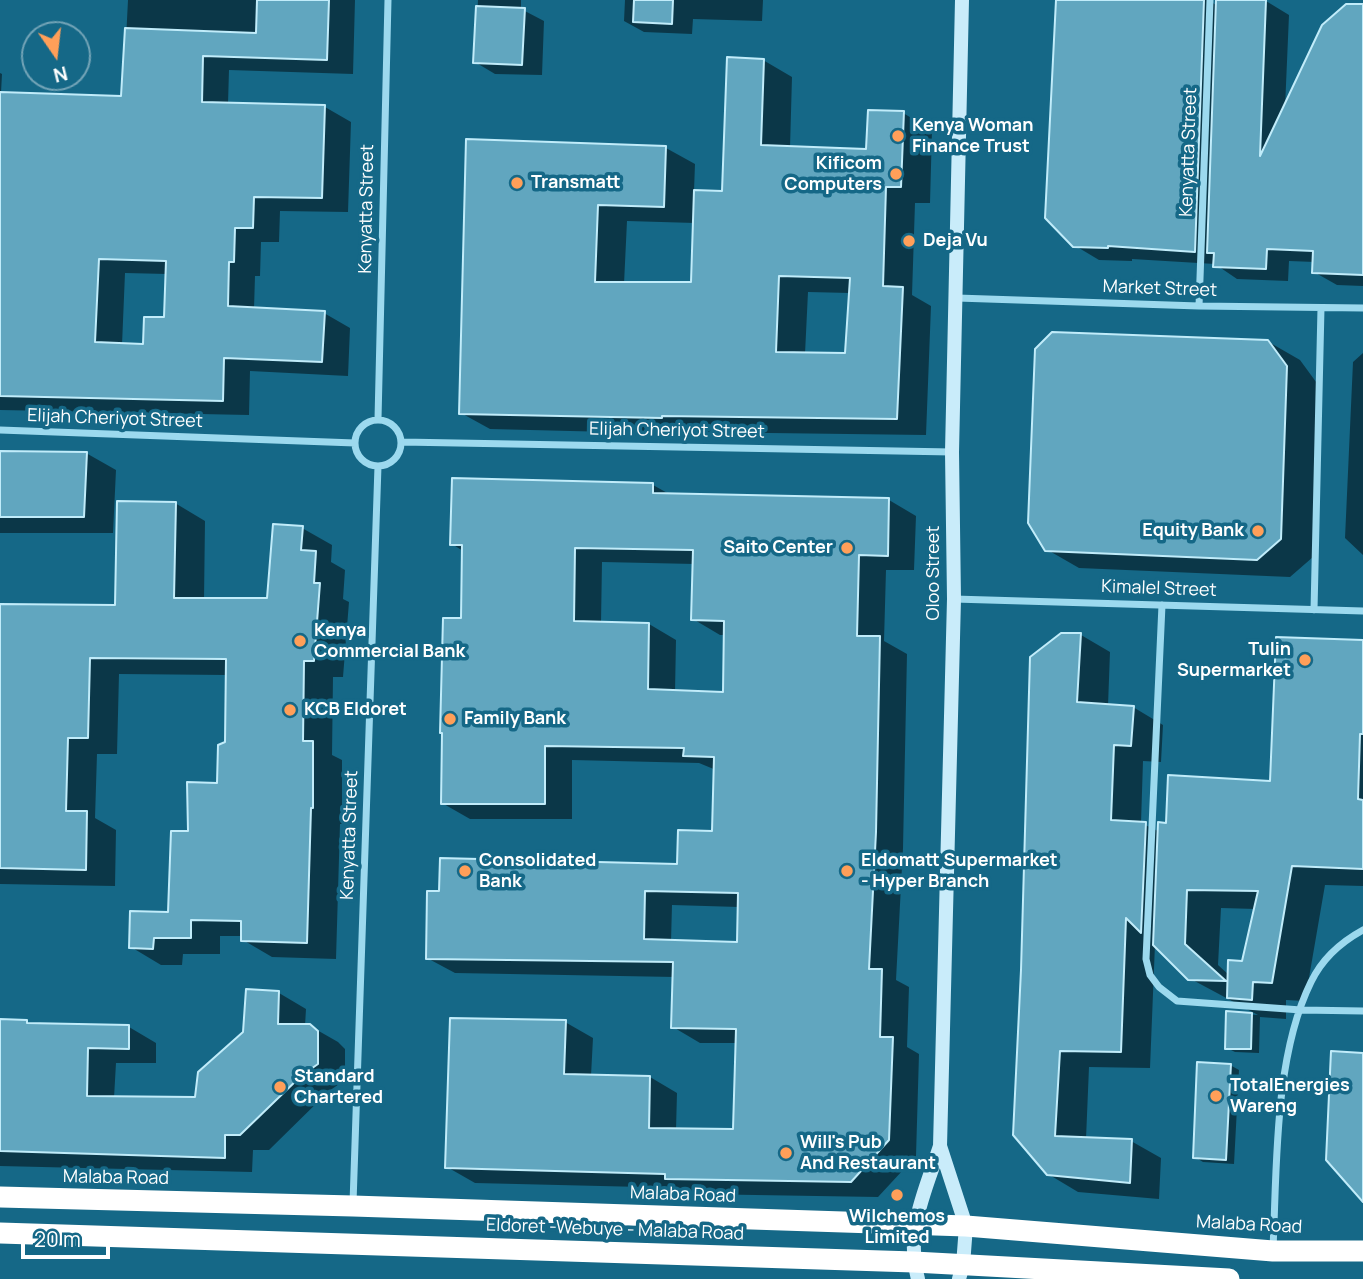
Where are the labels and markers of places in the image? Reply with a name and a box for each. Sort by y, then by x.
place label: Kenya Woman Finance Trust [912,115,1033,158]
marker: Kenya Woman Finance Trust [890,128,906,144]
place label: Kificom Computers [784,153,882,196]
marker: Kificom Computers [888,166,904,182]
place label: Transmatt [531,172,620,194]
marker: Transmatt [509,175,525,191]
place label: Deja Vu [923,230,988,252]
marker: Deja Vu [901,233,917,249]
place label: Equity Bank [1142,520,1244,542]
marker: Equity Bank [1250,523,1266,539]
place label: Saito Center [723,537,833,559]
marker: Saito Center [839,540,855,556]
place label: Kenya Commercial Bank [314,620,465,662]
marker: Kenya Commercial Bank [292,633,308,649]
place label: Tulin Supermarket [1177,639,1291,682]
marker: Tulin Supermarket [1297,652,1313,668]
place label: KCB Eldoret [304,699,407,721]
marker: KCB Eldoret [282,702,298,718]
place label: Family Bank [464,708,566,730]
marker: Family Bank [442,711,458,727]
place label: Consolidated Bank [479,850,596,892]
place label: Eldomatt Supermarket - Hyper Branch [861,850,1058,892]
marker: Consolidated Bank [457,863,473,879]
marker: Eldomatt Supermarket - Hyper Branch [839,863,855,879]
place label: Standard Chartered [294,1066,383,1108]
place label: TotalEnergies Wareng [1230,1075,1350,1118]
marker: Standard Chartered [272,1079,288,1095]
marker: TotalEnergies Wareng [1208,1088,1224,1104]
place label: Will's Pub And Restaurant [800,1132,936,1174]
marker: Will's Pub And Restaurant [778,1145,794,1161]
marker: Wilchemos Limited [889,1187,905,1203]
place label: Wilchemos Limited [849,1206,945,1248]

